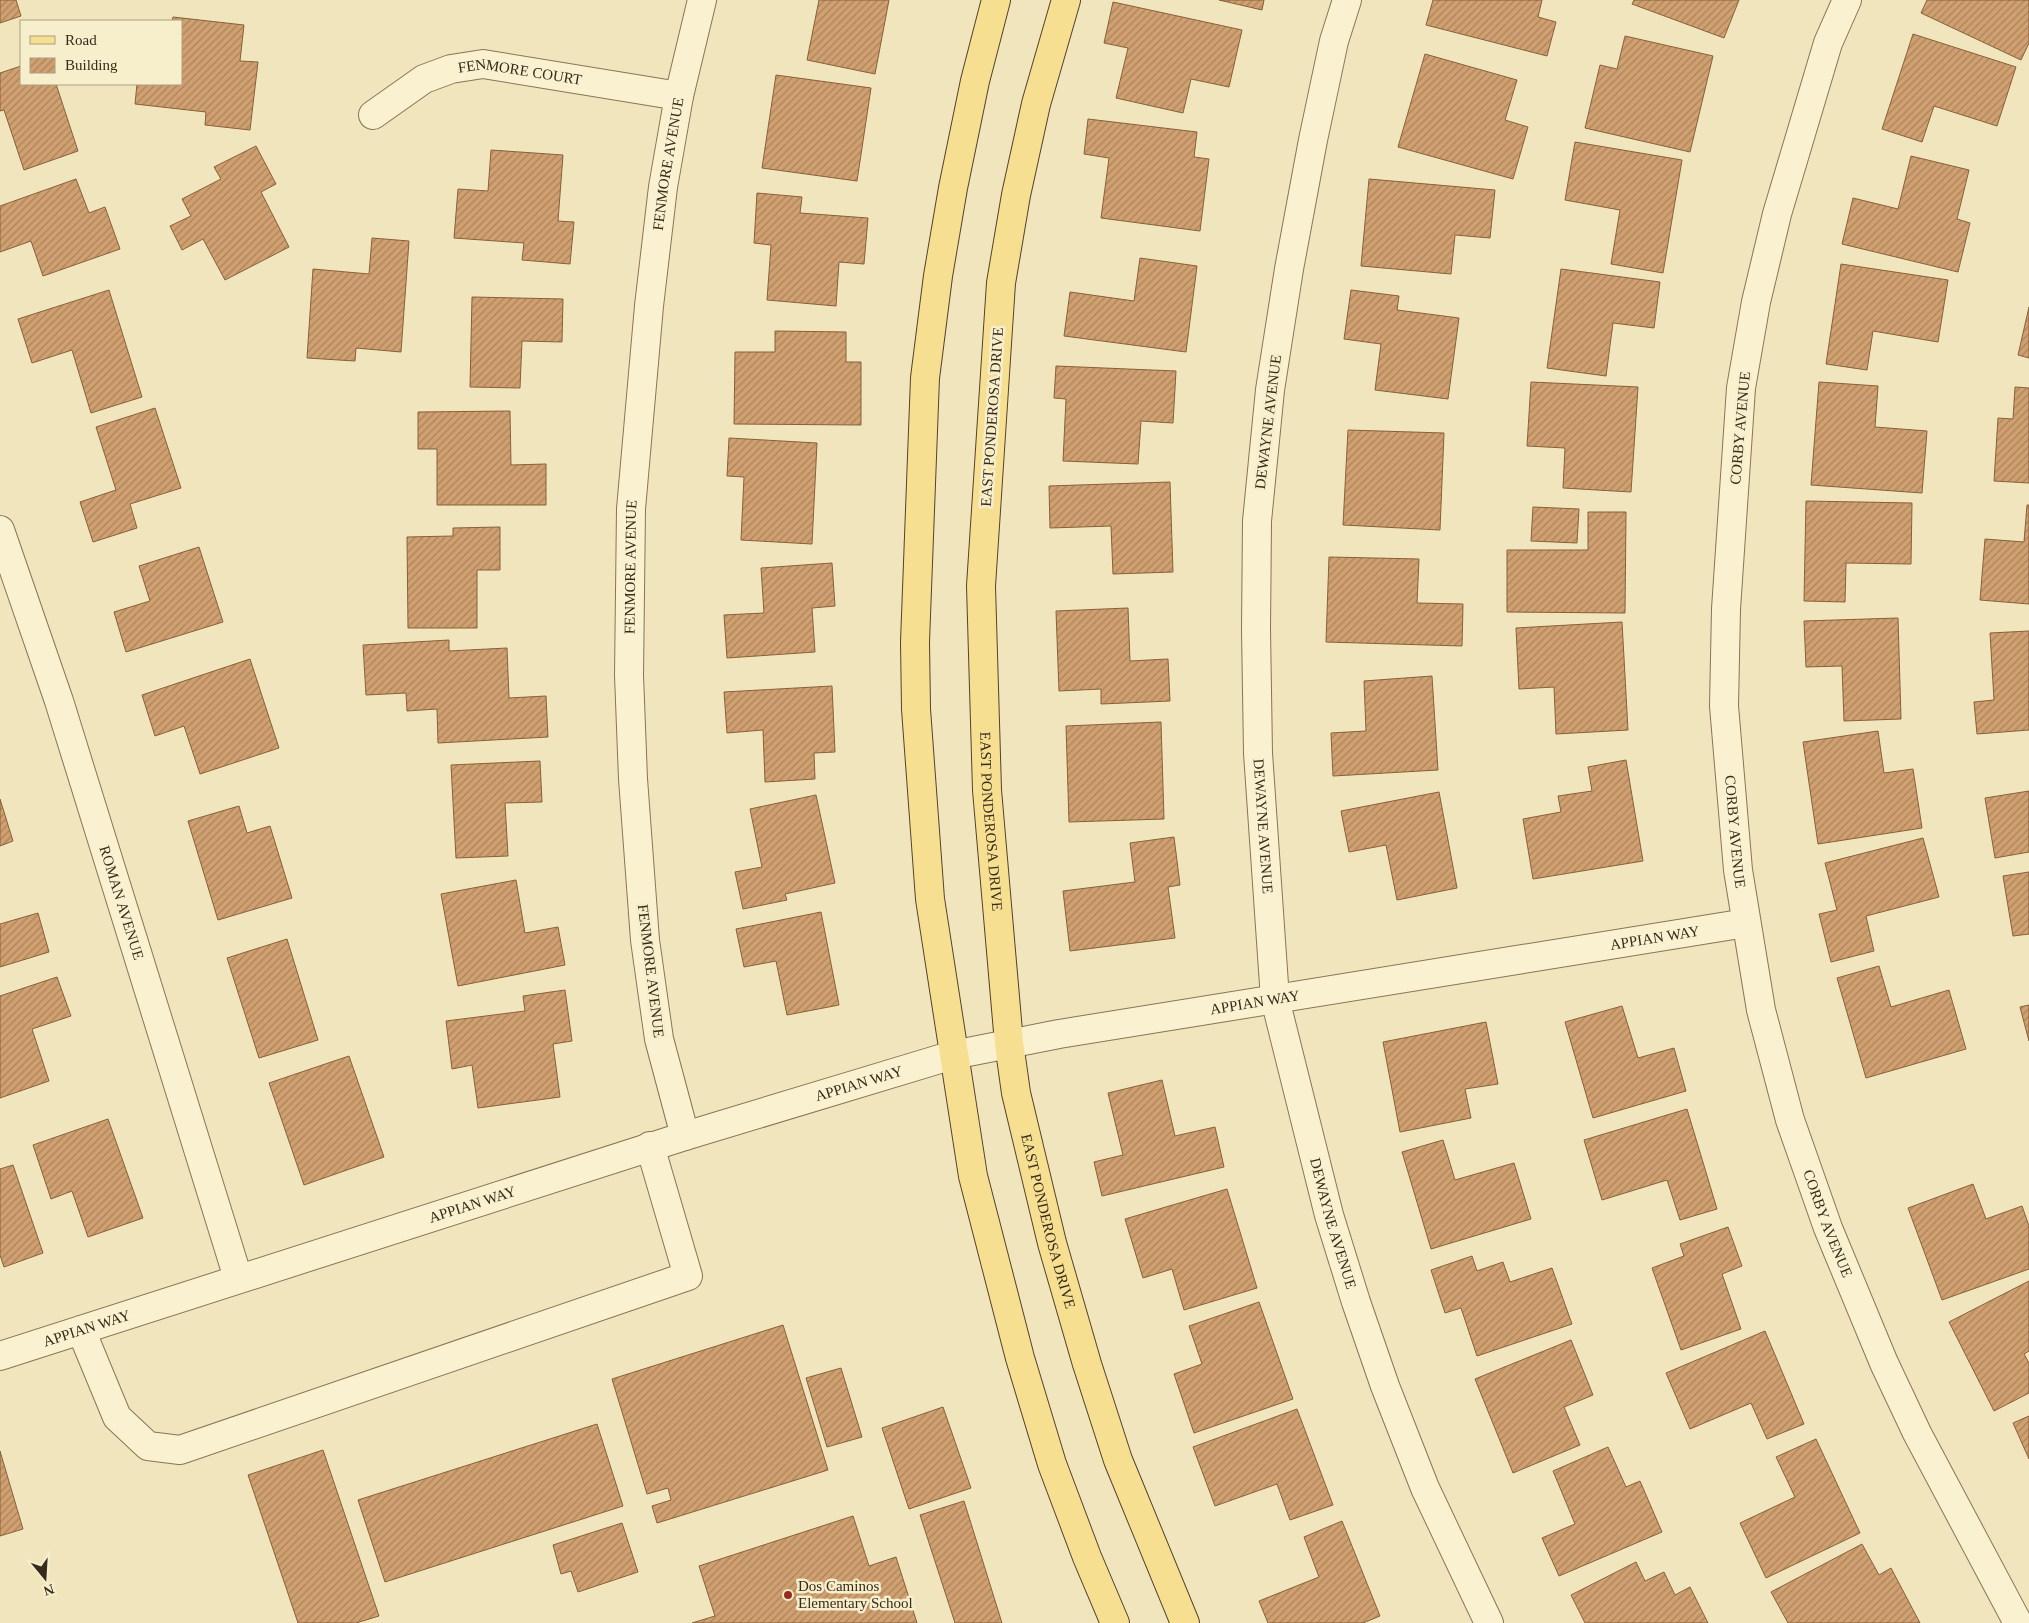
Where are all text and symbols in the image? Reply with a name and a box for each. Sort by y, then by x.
legend [20,20,182,85]
text: Road [65,32,97,48]
street label: FENMORE COURT [457,56,583,88]
text: Building [65,57,118,73]
street label: FENMORE AVENUE [650,96,687,231]
street label: EAST PONDEROSA DRIVE [978,327,1006,507]
street label: DEWAYNE AVENUE [1252,354,1284,490]
street label: CORBY AVENUE [1727,371,1753,485]
street label: FENMORE AVENUE [621,499,640,634]
street label: EAST PONDEROSA DRIVE [977,731,1005,912]
street label: DEWAYNE AVENUE [1250,758,1276,894]
street label: CORBY AVENUE [1722,774,1749,890]
street label: ROMAN AVENUE [96,844,147,962]
street label: FENMORE AVENUE [635,903,667,1039]
street label: APPIAN WAY [1609,923,1701,953]
street label: APPIAN WAY [1209,987,1301,1017]
street label: APPIAN WAY [813,1063,905,1104]
street label: EAST PONDEROSA DRIVE [1018,1132,1079,1310]
street label: DEWAYNE AVENUE [1307,1156,1359,1291]
street label: CORBY AVENUE [1800,1167,1855,1280]
street label: APPIAN WAY [427,1183,518,1226]
street label: APPIAN WAY [41,1307,132,1350]
north arrow [20,1553,70,1603]
place label: Dos Caminos Elementary School [798,1578,913,1611]
text: N [42,1581,56,1599]
marker: Dos Caminos Elementary School [782,1589,794,1601]

